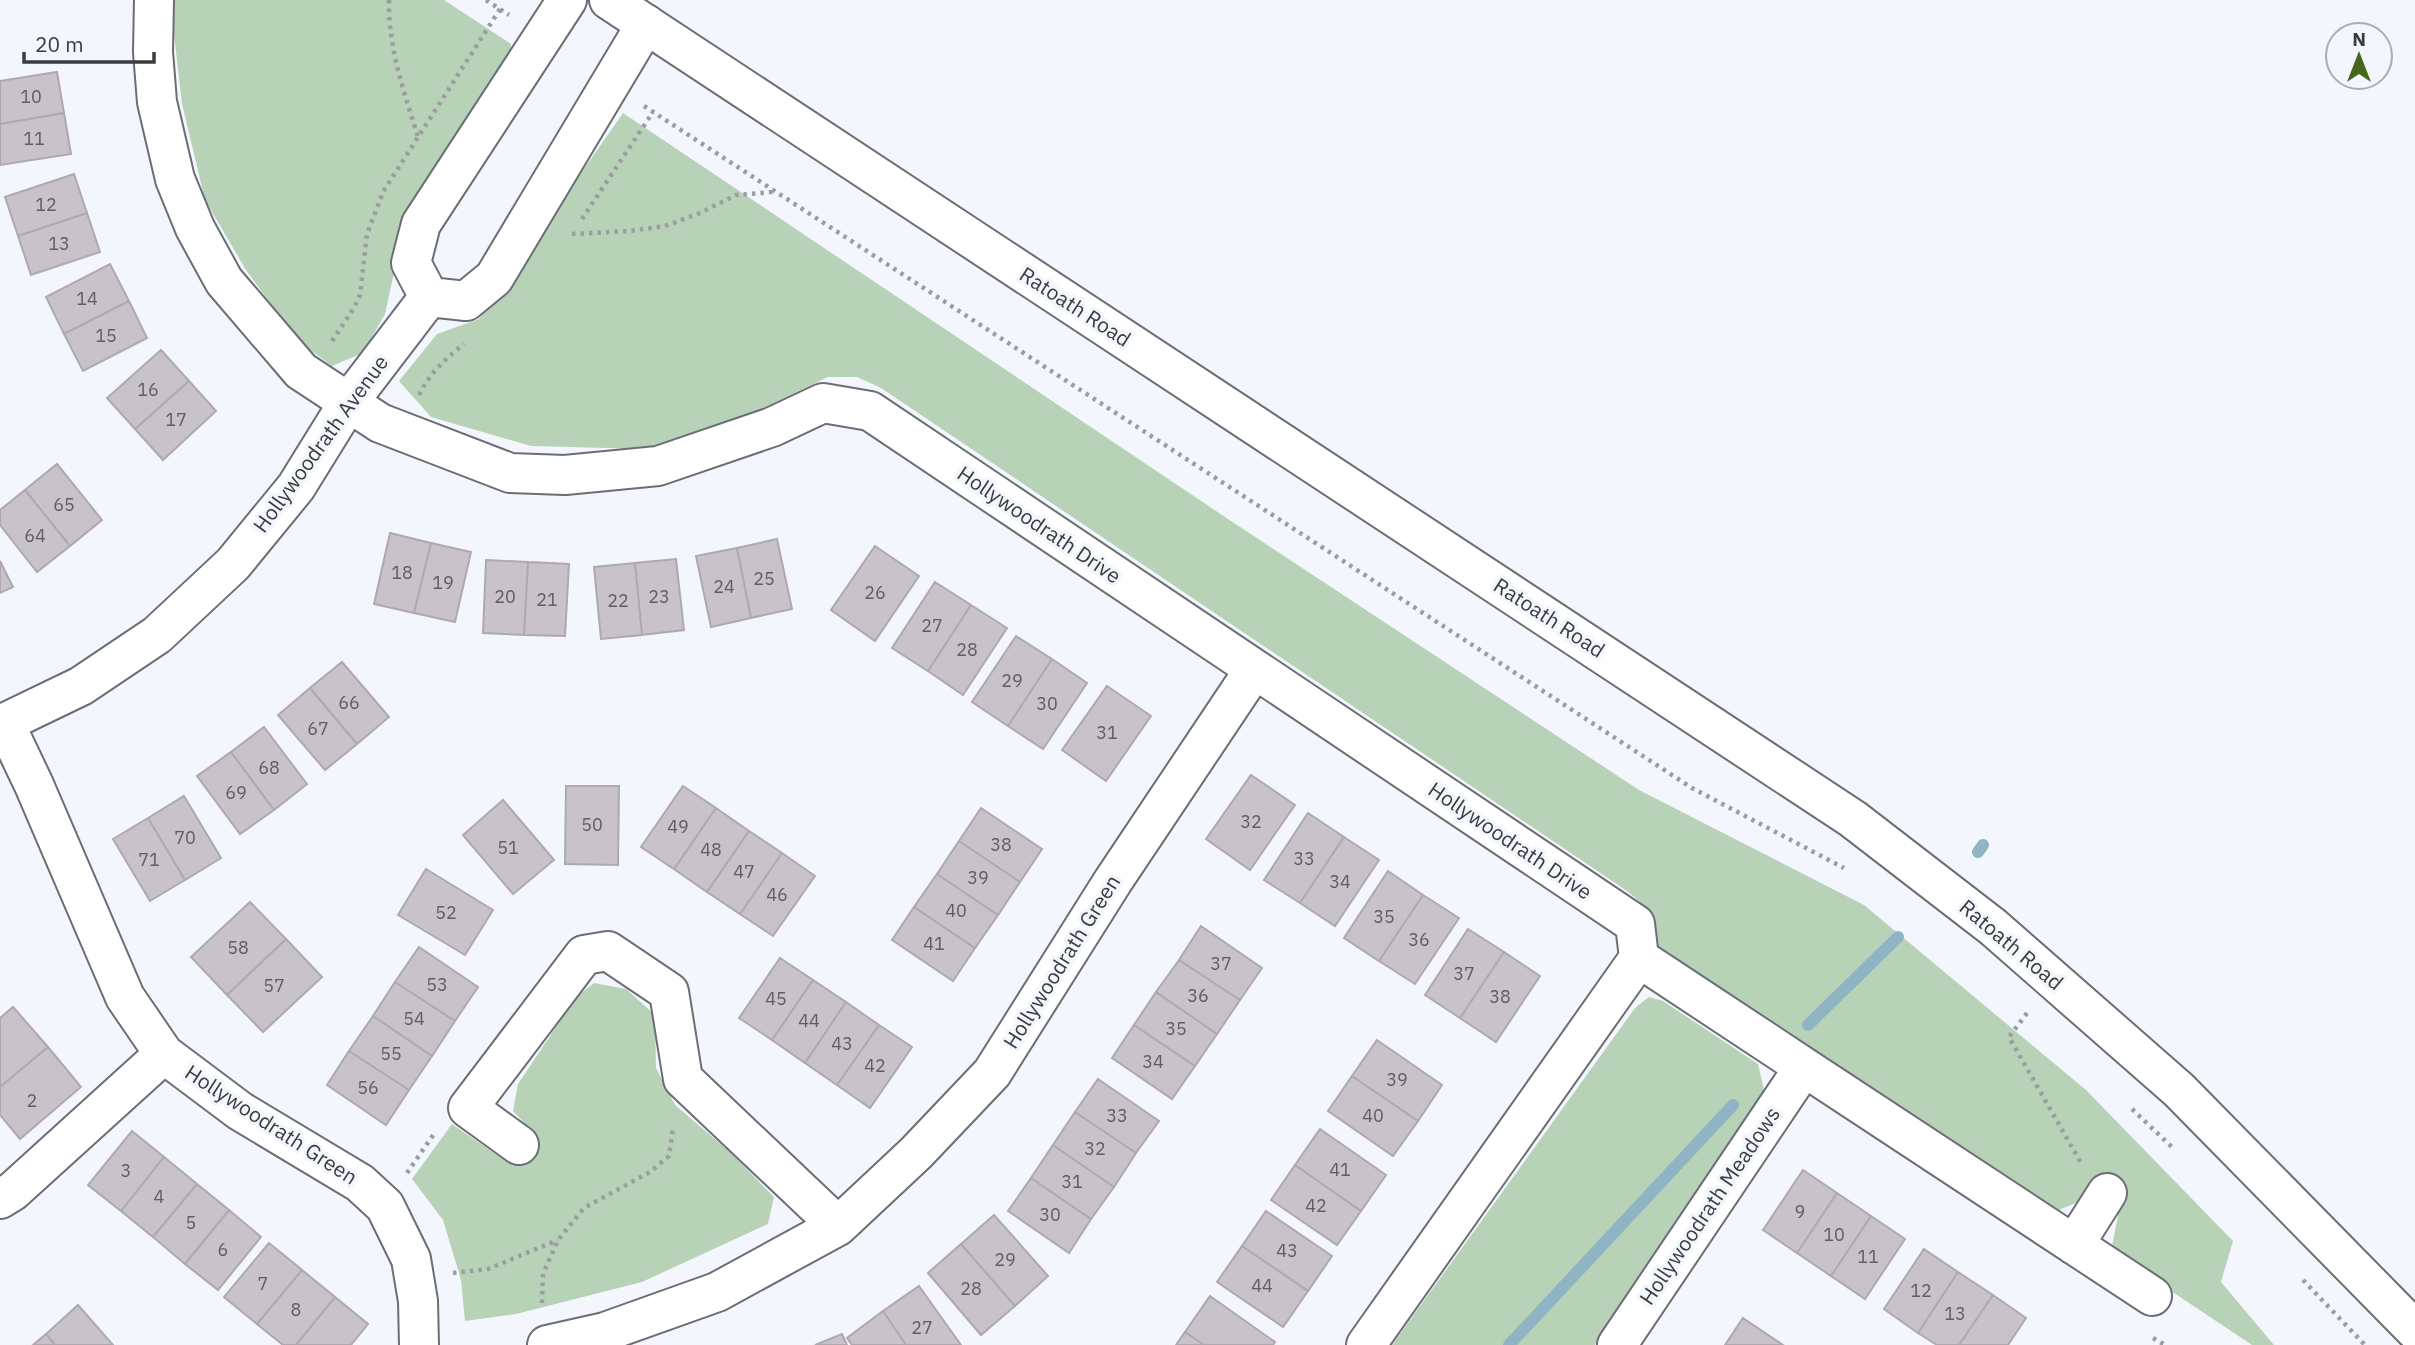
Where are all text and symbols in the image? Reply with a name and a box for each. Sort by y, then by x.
scale bar [24,21,154,65]
north arrow [2324,21,2394,91]
text: N [2352,27,2366,51]
text: 20 m [35,30,84,58]
house number: 10 [20,85,42,108]
house number: 11 [23,127,45,150]
house number: 12 [35,193,57,216]
house number: 13 [48,232,70,255]
street label: Ratoath Road [1015,260,1137,353]
house number: 14 [76,287,98,310]
house number: 15 [95,324,117,347]
street label: Hollywoodrath Avenue [246,349,394,538]
house number: 16 [137,378,159,401]
house number: 17 [165,408,187,431]
street label: Hollywoodrath Drive [952,459,1127,589]
house number: 65 [53,493,75,516]
house number: 64 [24,524,46,547]
house number: 18 [391,561,413,584]
house number: 25 [753,567,775,590]
house number: 19 [432,571,454,594]
street label: Ratoath Road [1489,571,1611,664]
house number: 24 [713,575,735,598]
house number: 26 [864,581,886,604]
house number: 20 [494,585,516,608]
house number: 23 [648,585,670,608]
house number: 21 [536,588,558,611]
house number: 22 [607,589,629,612]
house number: 27 [921,614,943,637]
house number: 28 [956,638,978,661]
house number: 29 [1001,669,1023,692]
house number: 66 [338,691,360,714]
house number: 30 [1036,692,1058,715]
house number: 67 [307,717,329,740]
house number: 31 [1096,721,1118,744]
house number: 68 [258,756,280,779]
street label: Hollywoodrath Drive [1423,775,1598,905]
house number: 69 [225,781,247,804]
house number: 32 [1240,810,1262,833]
house number: 50 [581,813,603,836]
house number: 49 [667,815,689,838]
house number: 70 [174,826,196,849]
house number: 38 [990,833,1012,856]
house number: 51 [497,836,519,859]
house number: 48 [700,838,722,861]
house number: 33 [1293,847,1315,870]
house number: 71 [138,848,160,871]
house number: 47 [733,860,755,883]
house number: 39 [967,866,989,889]
street label: Hollywoodrath Green [996,869,1126,1054]
house number: 34 [1329,870,1351,893]
house number: 46 [766,883,788,906]
street label: Ratoath Road [1954,893,2069,996]
house number: 40 [945,899,967,922]
house number: 52 [435,901,457,924]
house number: 35 [1373,905,1395,928]
house number: 36 [1408,928,1430,951]
house number: 41 [923,932,945,955]
house number: 58 [227,936,249,959]
house number: 37 [1210,952,1232,975]
house number: 37 [1453,962,1475,985]
house number: 53 [426,973,448,996]
house number: 57 [263,974,285,997]
house number: 36 [1187,984,1209,1007]
house number: 38 [1489,985,1511,1008]
house number: 45 [765,987,787,1010]
house number: 54 [403,1007,425,1030]
house number: 44 [798,1009,820,1032]
house number: 35 [1165,1017,1187,1040]
house number: 43 [831,1032,853,1055]
house number: 55 [380,1042,402,1065]
house number: 34 [1142,1050,1164,1073]
house number: 42 [864,1054,886,1077]
street label: Hollywoodrath Green [180,1058,363,1190]
house number: 39 [1386,1068,1408,1091]
house number: 56 [357,1076,379,1099]
house number: 2 [27,1089,37,1112]
street label: Hollywoodrath Meadows [1632,1101,1786,1310]
house number: 33 [1106,1104,1128,1127]
house number: 40 [1362,1104,1384,1127]
house number: 32 [1084,1137,1106,1160]
house number: 41 [1329,1158,1351,1181]
house number: 3 [121,1159,131,1182]
house number: 31 [1061,1170,1083,1193]
house number: 4 [154,1185,165,1208]
house number: 42 [1305,1194,1327,1217]
house number: 9 [1795,1200,1805,1223]
house number: 30 [1039,1203,1061,1226]
house number: 5 [186,1211,196,1234]
house number: 10 [1823,1223,1845,1246]
house number: 6 [218,1238,228,1261]
house number: 43 [1276,1239,1298,1262]
house number: 11 [1857,1245,1879,1268]
house number: 29 [994,1248,1016,1271]
house number: 7 [258,1272,268,1295]
house number: 44 [1251,1274,1273,1297]
house number: 28 [960,1277,982,1300]
house number: 12 [1910,1279,1932,1302]
house number: 8 [291,1298,301,1321]
house number: 13 [1944,1302,1966,1325]
house number: 27 [911,1316,933,1339]

